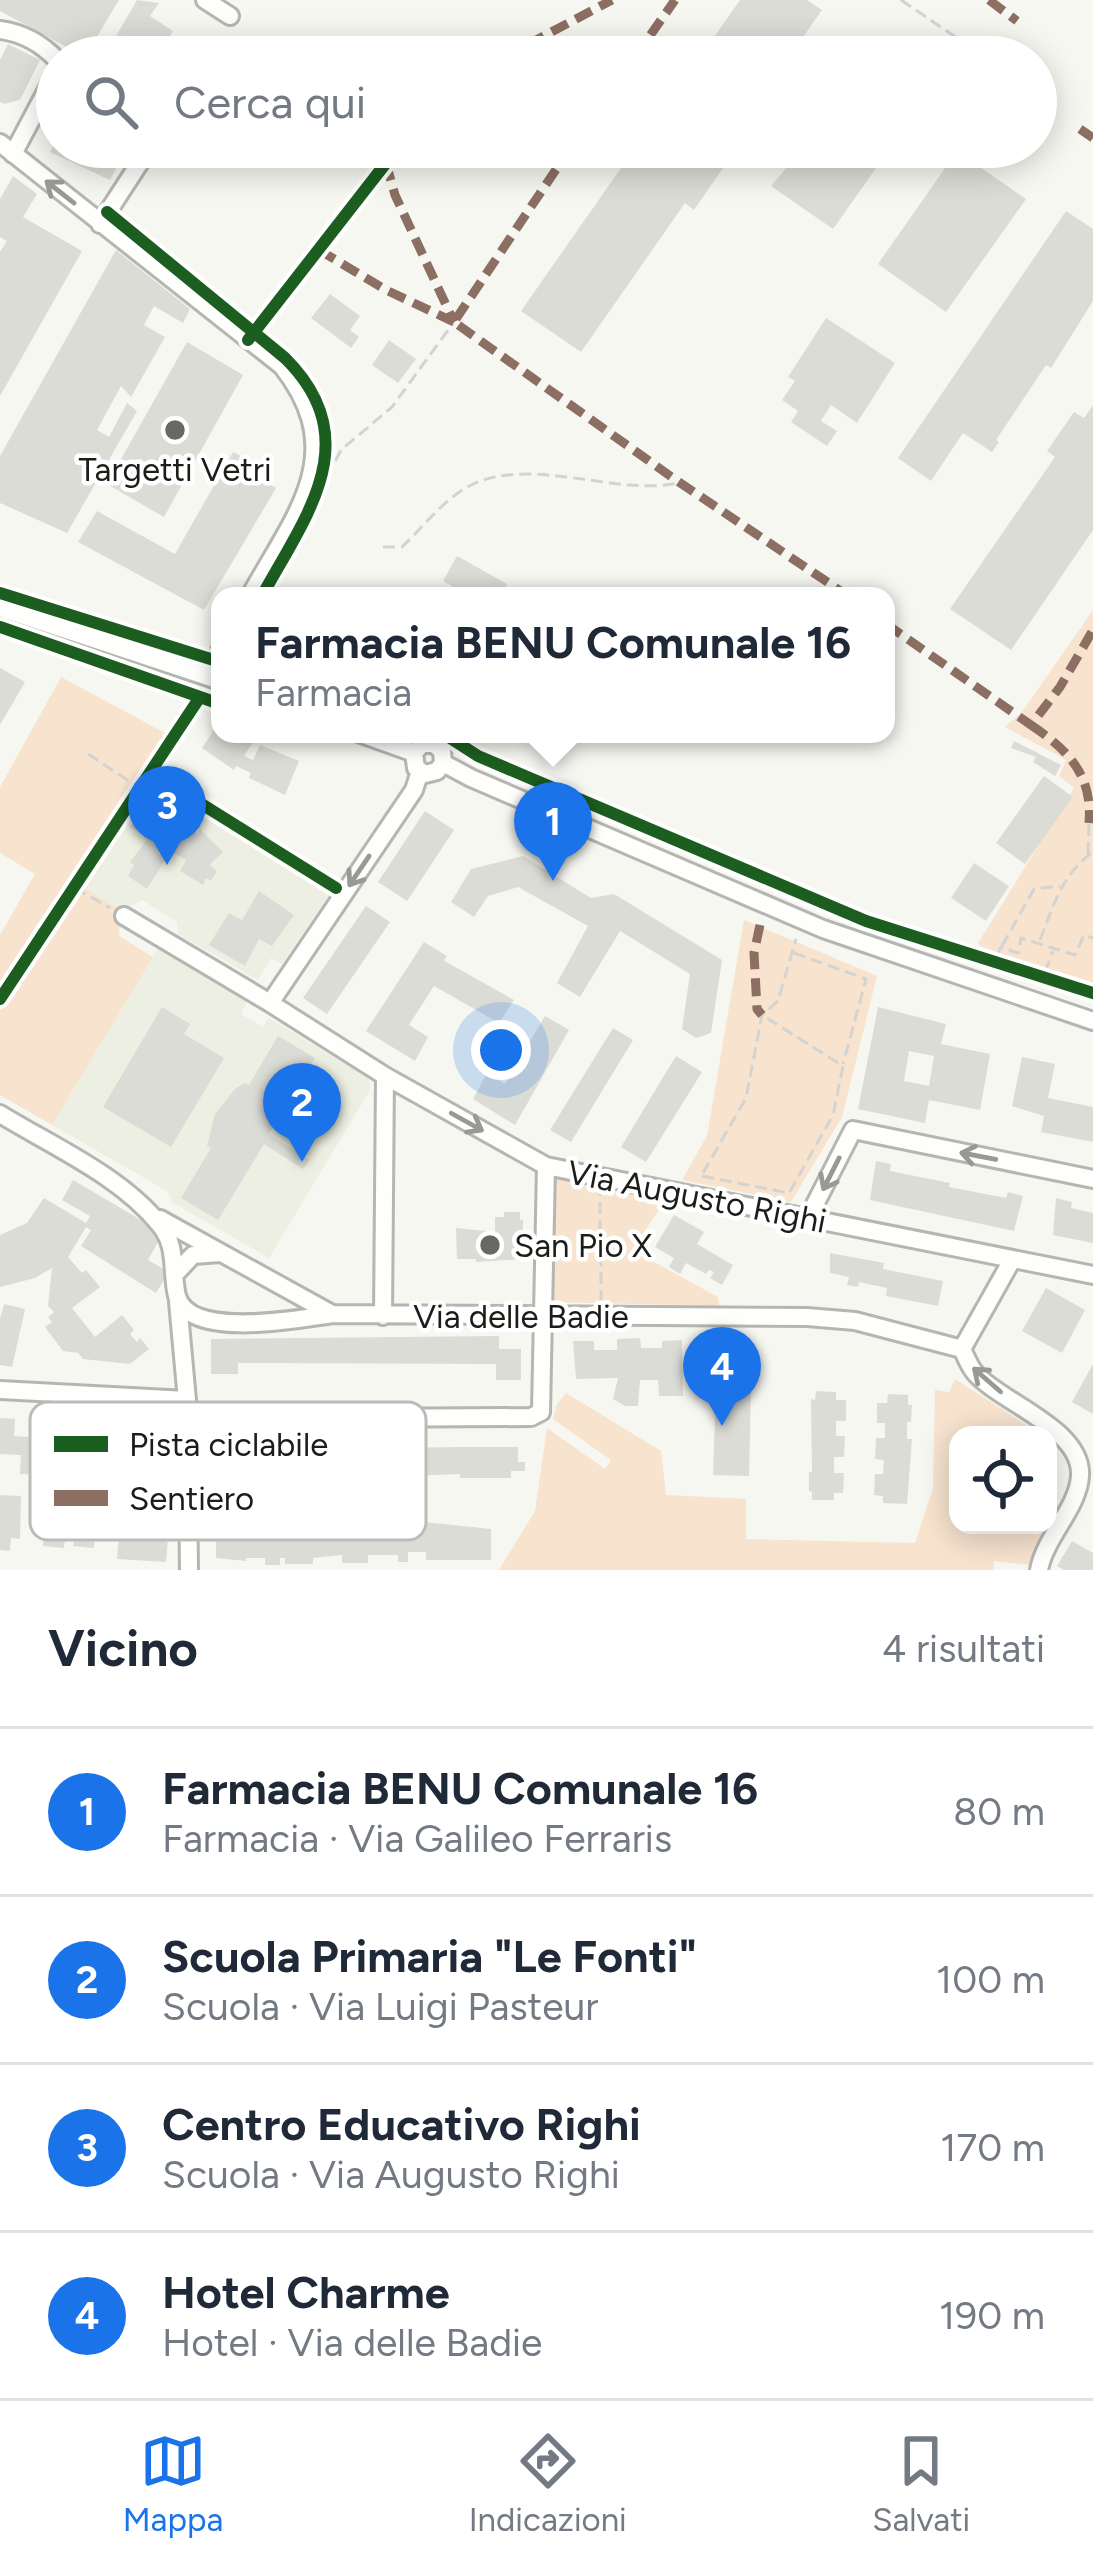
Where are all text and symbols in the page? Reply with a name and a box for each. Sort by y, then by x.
search box [36,36,1057,168]
icon: search [78,69,144,135]
text: Cerca qui [174,75,366,129]
one-way arrow [44,179,76,206]
marker: Targetti Vetri [162,417,188,443]
place label: Targetti Vetri [78,450,272,489]
popup [211,587,895,743]
text: Farmacia BENU Comunale 16 [255,615,851,669]
text: Farmacia [255,669,412,716]
pin: 3 [128,766,206,865]
pin: 1 [514,782,592,881]
one-way arrow [347,853,372,887]
your location [471,1020,531,1080]
pin: 2 [263,1063,341,1162]
one-way arrow [448,1111,483,1135]
one-way arrow [960,1144,999,1166]
street label: Via Augusto Righi [564,1152,830,1241]
one-way arrow [818,1156,841,1191]
place label: San Pio X [514,1226,652,1265]
marker: San Pio X [477,1232,503,1258]
street label: Via delle Badie [413,1297,629,1336]
pin: 4 [683,1327,761,1426]
one-way arrow [972,1366,1003,1394]
legend [30,1402,426,1540]
text: Pista ciclabile [129,1425,328,1464]
map controls [949,1426,1057,1534]
button: locate [949,1426,1057,1534]
text: Sentiero [129,1479,254,1518]
text: Vicino [48,1618,198,1679]
text: 4 risultati [882,1625,1045,1672]
text: Farmacia BENU Comunale 16 [162,1761,758,1815]
text: 1 [79,1788,95,1835]
text: 80 m [953,1788,1045,1835]
text: Farmacia · Via Galileo Ferraris [162,1815,672,1862]
text: Scuola Primaria "Le Fonti" [162,1929,697,1983]
text: 2 [76,1956,98,2003]
text: 100 m [936,1956,1045,2003]
text: Scuola · Via Luigi Pasteur [162,1983,598,2030]
text: Centro Educativo Righi [162,2097,641,2151]
text: 3 [76,2124,98,2171]
text: 170 m [940,2124,1045,2171]
text: Scuola · Via Augusto Righi [162,2151,620,2198]
text: Hotel Charme [162,2265,450,2319]
text: 4 [75,2292,99,2339]
text: 190 m [939,2292,1045,2339]
text: Hotel · Via delle Badie [162,2319,542,2366]
tab: Mappa [123,2428,223,2539]
tab: Indicazioni [469,2428,627,2539]
tab: Salvati [872,2428,970,2539]

